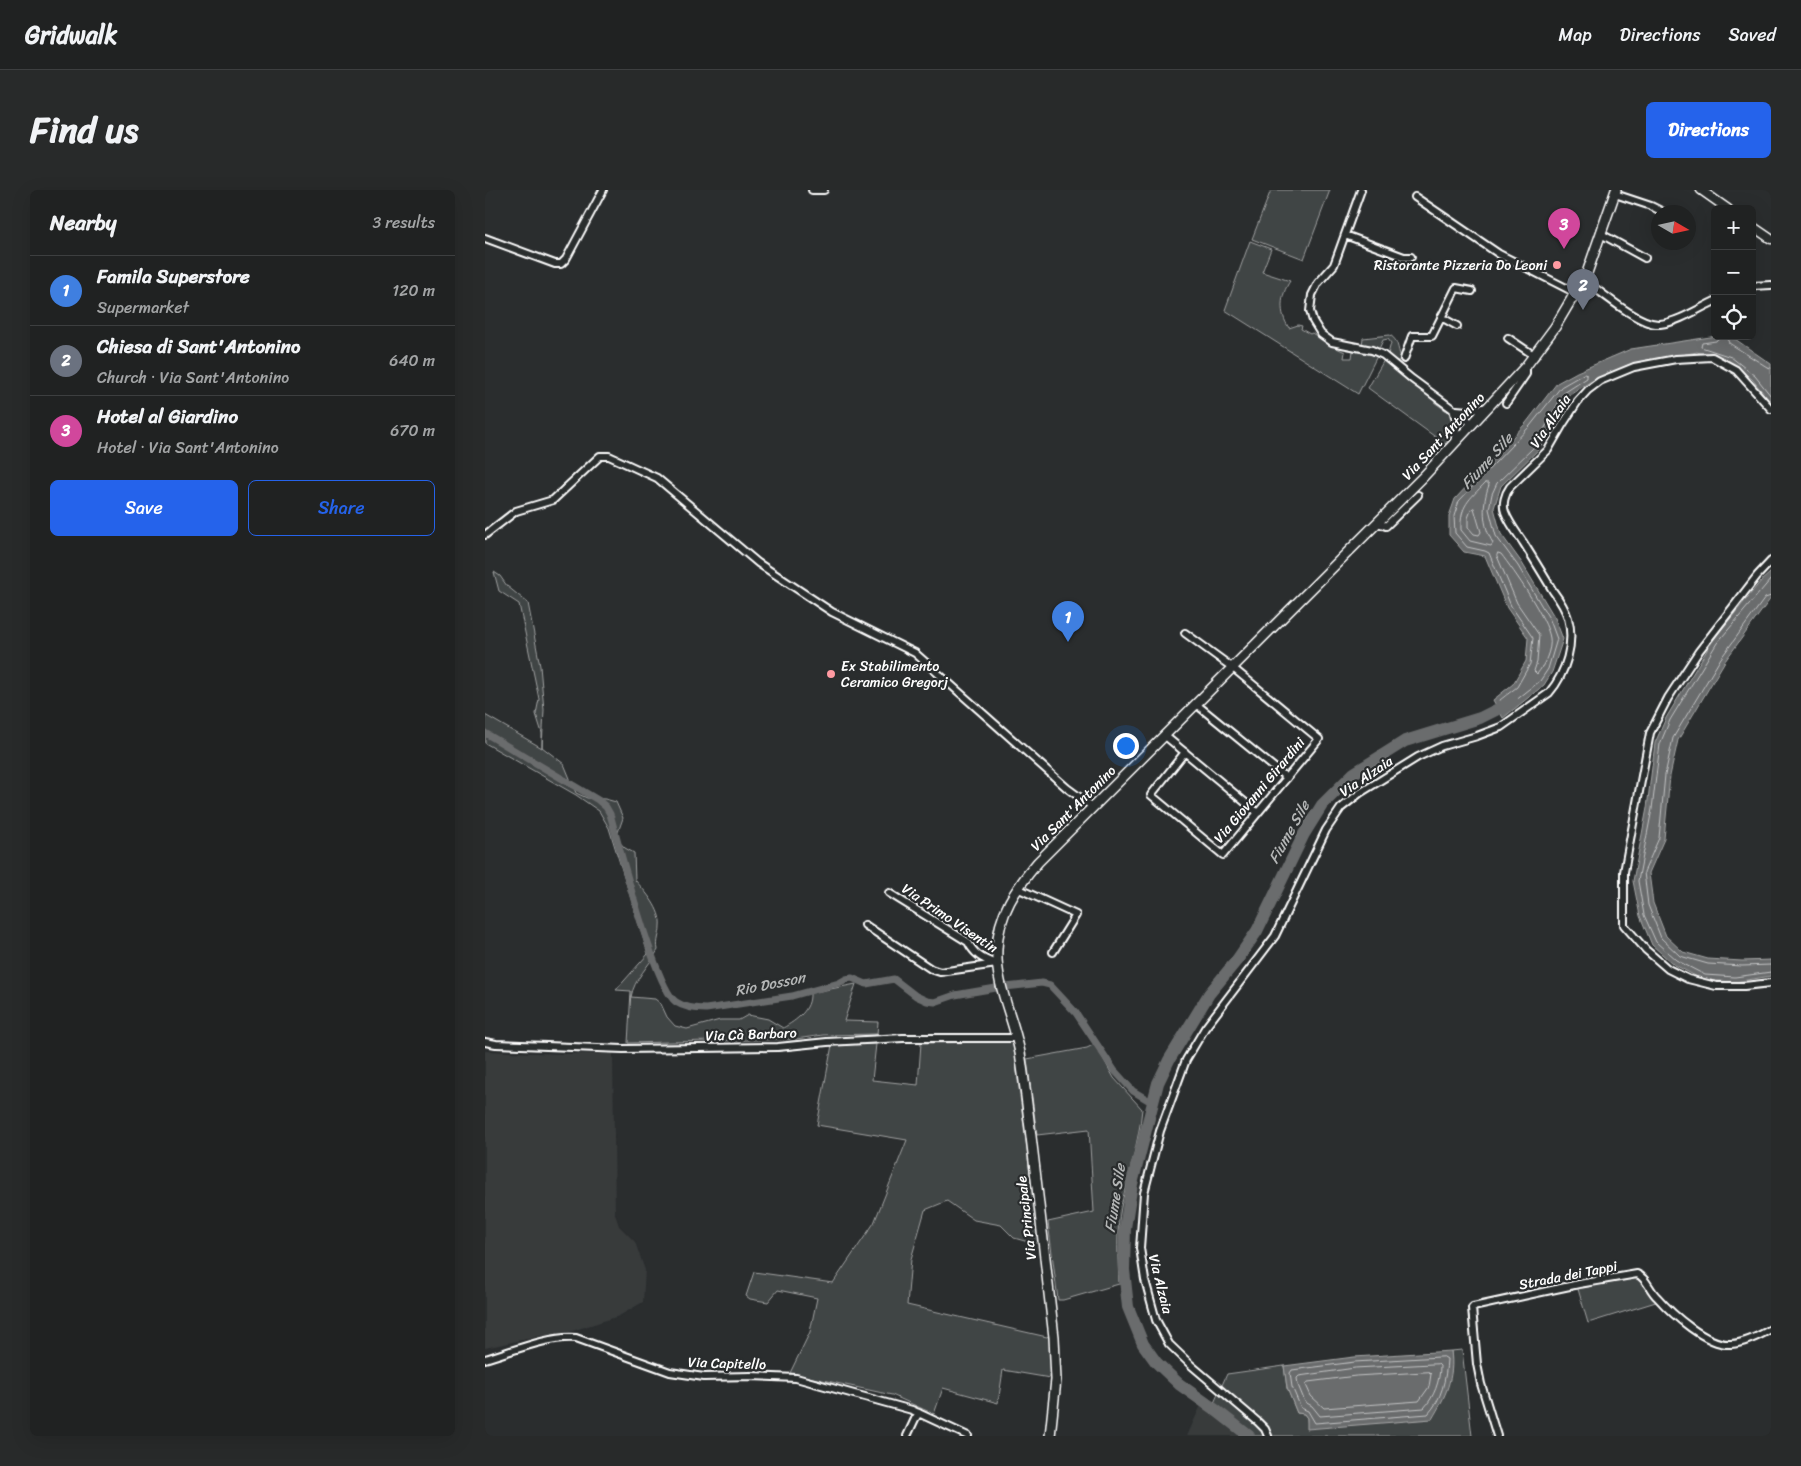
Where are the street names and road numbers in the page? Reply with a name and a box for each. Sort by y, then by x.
street label: Via Sant'Antonino [1396,386,1491,486]
street label: Via Alzaia [1523,388,1578,453]
street label: Via Giovanni Girardini [1207,731,1312,849]
street label: Via Alzaia [1334,749,1399,804]
street label: Via Sant'Antonino [1024,759,1122,857]
street label: Via Primo Visentin [896,877,1003,960]
street label: Via Cà Barbaro [705,1020,797,1049]
street label: Via Principale [1009,1174,1044,1261]
street label: Via Alzaia [1141,1252,1180,1317]
street label: Strada dei Tappi [1517,1254,1620,1297]
street label: Via Capitello [688,1350,767,1377]

